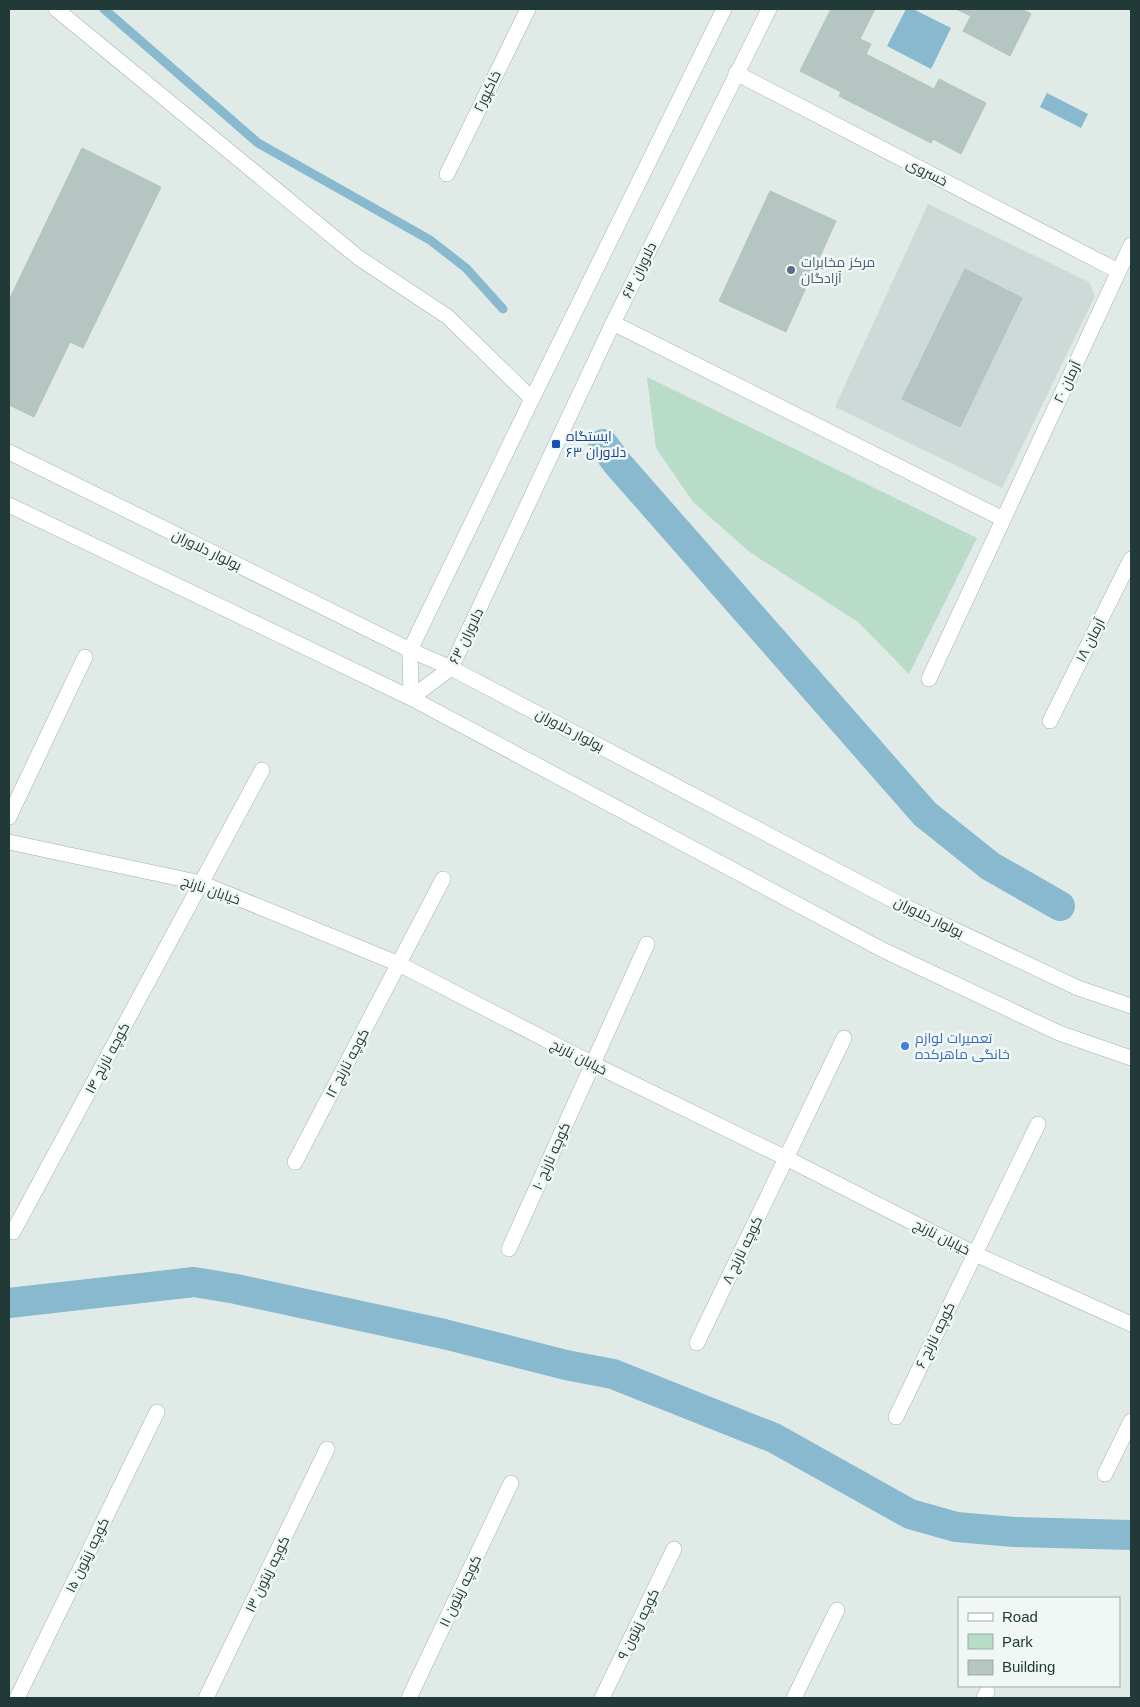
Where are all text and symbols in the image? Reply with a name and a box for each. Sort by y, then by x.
street label: خاکپور۲ [470,68,506,115]
street label: خسروی [904,155,950,189]
street label: دلاوران ۶۳ [619,239,659,301]
place label: مرکز مخابرات آزادگان [801,254,875,286]
marker: مرکز مخابرات آزادگان [785,264,797,276]
street label: آرمان ۲۰ [1050,358,1084,406]
place label: ایستگاه دلاوران ۶۳ [566,428,626,460]
marker: ایستگاه دلاوران ۶۳ [550,438,562,450]
street label: بولوار دلاوران [170,526,244,574]
street label: دلاوران ۶۳ [446,605,486,667]
street label: آرمان ۱۸ [1072,615,1108,665]
street label: بولوار دلاوران [533,705,607,755]
street label: خیابان نارنج [179,872,243,908]
street label: بولوار دلاوران [892,893,966,941]
street label: کوچه نارنج ۱۴ [82,1020,134,1097]
street label: کوچه نارنج ۱۲ [322,1026,374,1101]
place label: تعمیرات لوازم خانگی ماهرکده [915,1030,1010,1062]
street label: خیابان نارنج [548,1036,610,1079]
marker: تعمیرات لوازم خانگی ماهرکده [899,1040,911,1052]
street label: کوچه نارنج ۱۰ [529,1120,575,1193]
street label: کوچه نارنج ۸ [719,1214,767,1287]
street label: خیابان نارنج [911,1216,973,1259]
street label: کوچه نارنج ۶ [912,1299,960,1371]
street label: کوچه زیتون ۱۵ [62,1515,114,1596]
street label: کوچه زیتون ۱۳ [242,1533,294,1616]
street label: کوچه زیتون ۱۱ [436,1552,486,1630]
street label: کوچه زیتون ۹ [614,1586,664,1663]
legend [958,1597,1120,1687]
text: Road [1002,1608,1038,1625]
text: Park [1002,1633,1033,1650]
text: Building [1002,1658,1055,1675]

